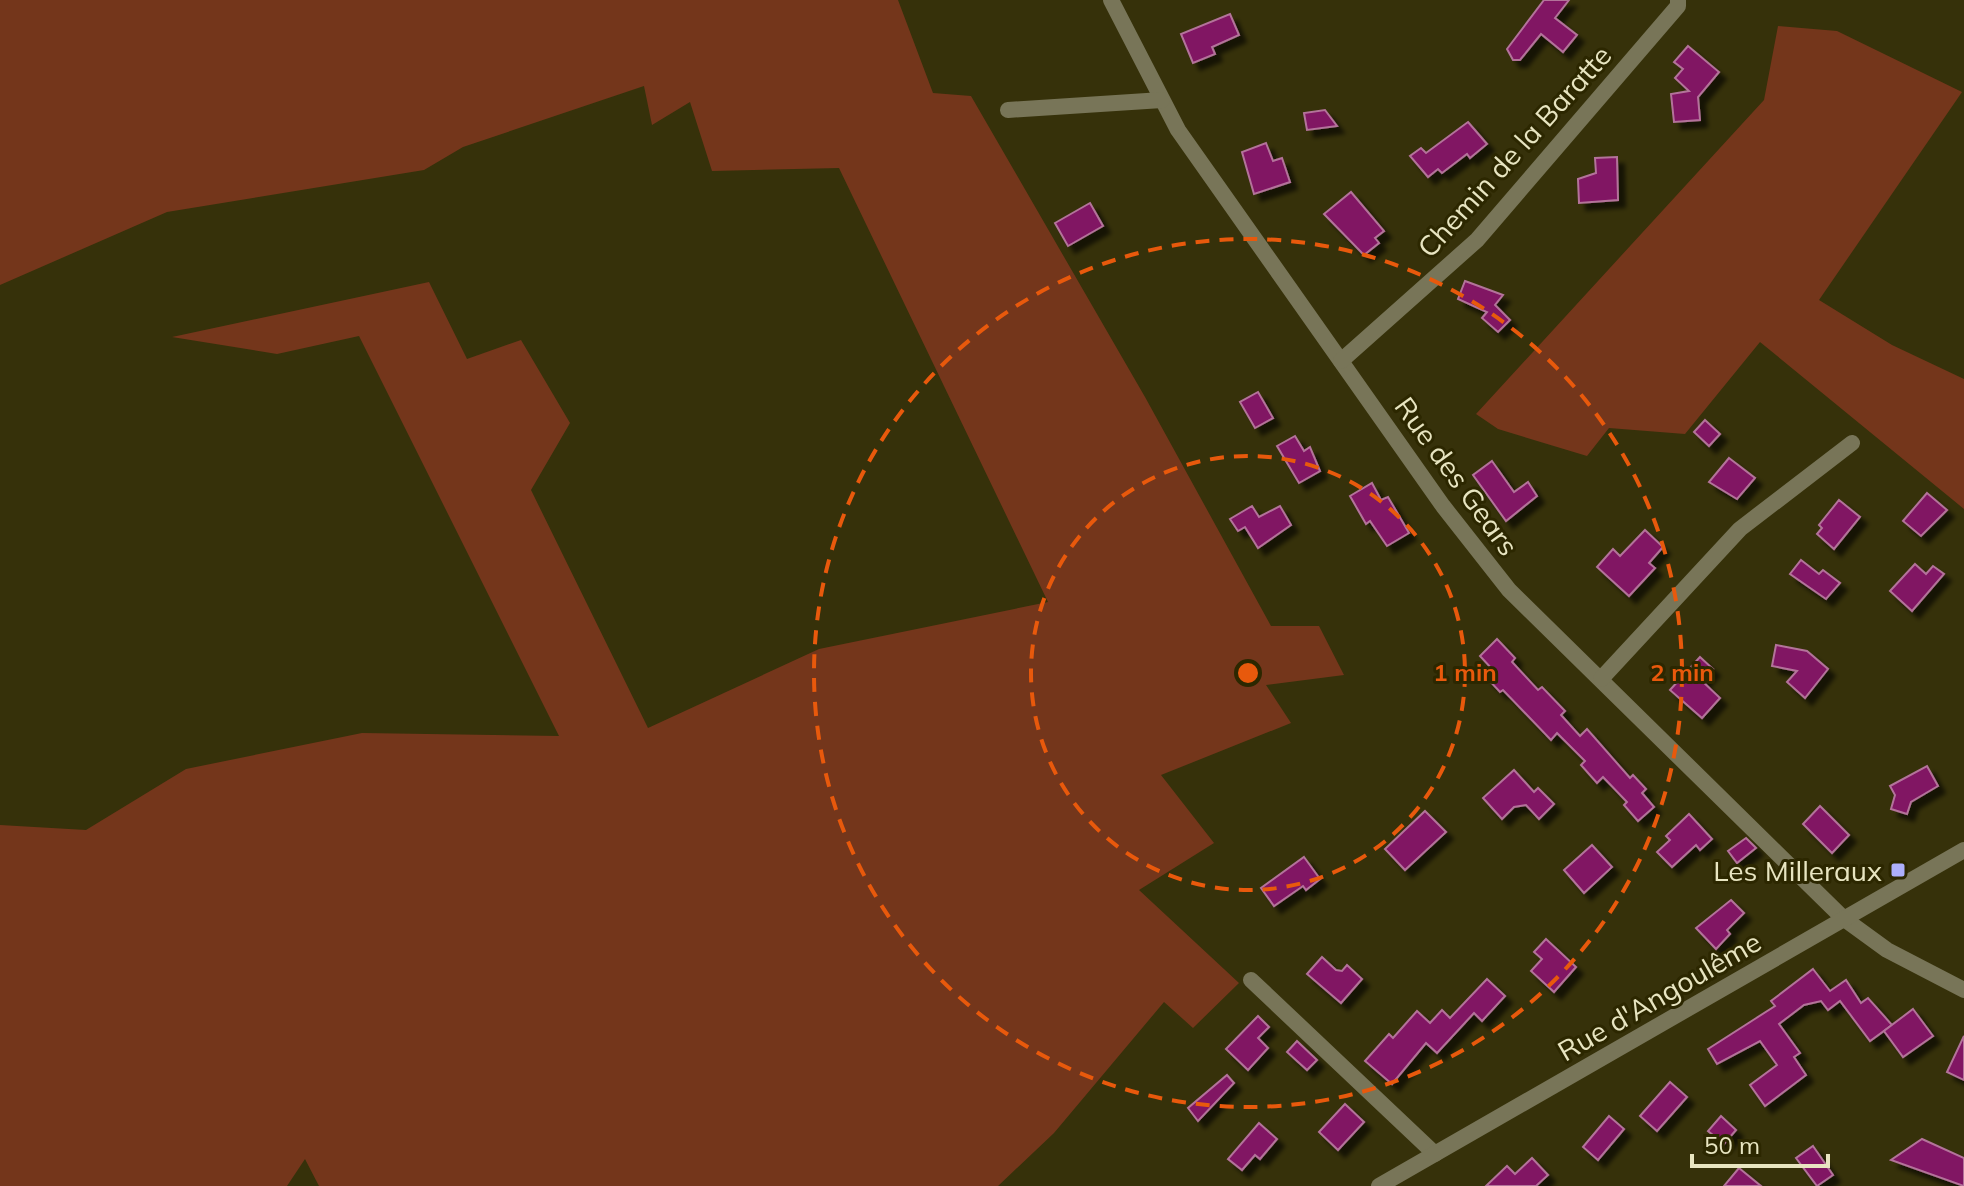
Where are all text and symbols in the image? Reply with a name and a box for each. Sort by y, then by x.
street label: Chemin de la Baratte [1410,38,1618,264]
street label: Rue des Gears [1388,390,1526,562]
text: 1 min [1433,657,1497,687]
text: 2 min [1650,657,1714,687]
centre of rings [1234,659,1262,687]
place label: Les Milleraux [1713,853,1882,888]
marker: Les Milleraux [1889,861,1907,879]
street label: Rue d'Angoulême [1551,924,1767,1068]
scale bar [1692,1118,1828,1168]
text: 50 m [1704,1130,1760,1160]

